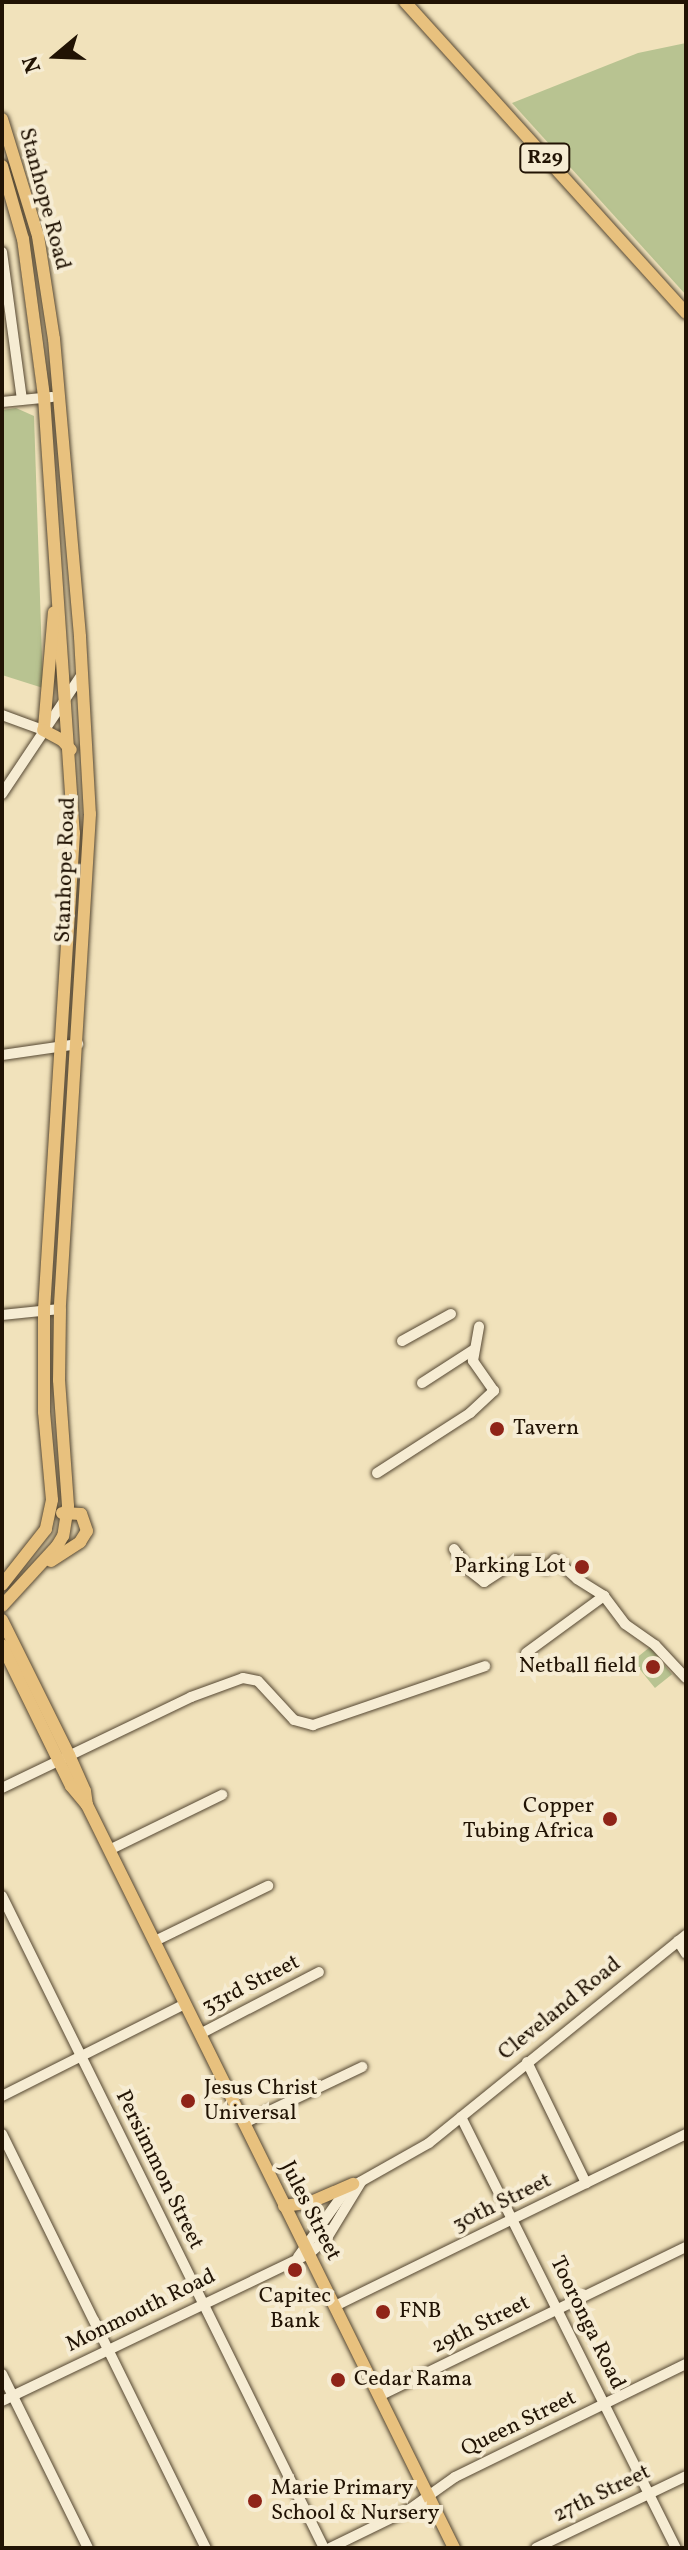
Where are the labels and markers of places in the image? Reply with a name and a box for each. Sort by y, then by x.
place label: Tavern [513,1416,579,1442]
marker: Tavern [488,1420,506,1438]
place label: Parking Lot [454,1554,566,1580]
marker: Parking Lot [573,1558,591,1576]
place label: Netball field [519,1654,637,1680]
marker: Netball field [644,1658,662,1676]
place label: Copper Tubing Africa [463,1793,594,1844]
marker: Copper Tubing Africa [601,1810,619,1828]
place label: Jesus Christ Universal [204,2075,318,2126]
marker: Jesus Christ Universal [179,2092,197,2110]
marker: Capitec Bank [286,2261,304,2279]
place label: Capitec Bank [259,2283,331,2334]
place label: FNB [399,2299,441,2325]
marker: FNB [374,2303,392,2321]
place label: Cedar Rama [354,2367,472,2393]
marker: Cedar Rama [329,2371,347,2389]
place label: Marie Primary School & Nursery [271,2475,439,2526]
marker: Marie Primary School & Nursery [246,2492,264,2510]

